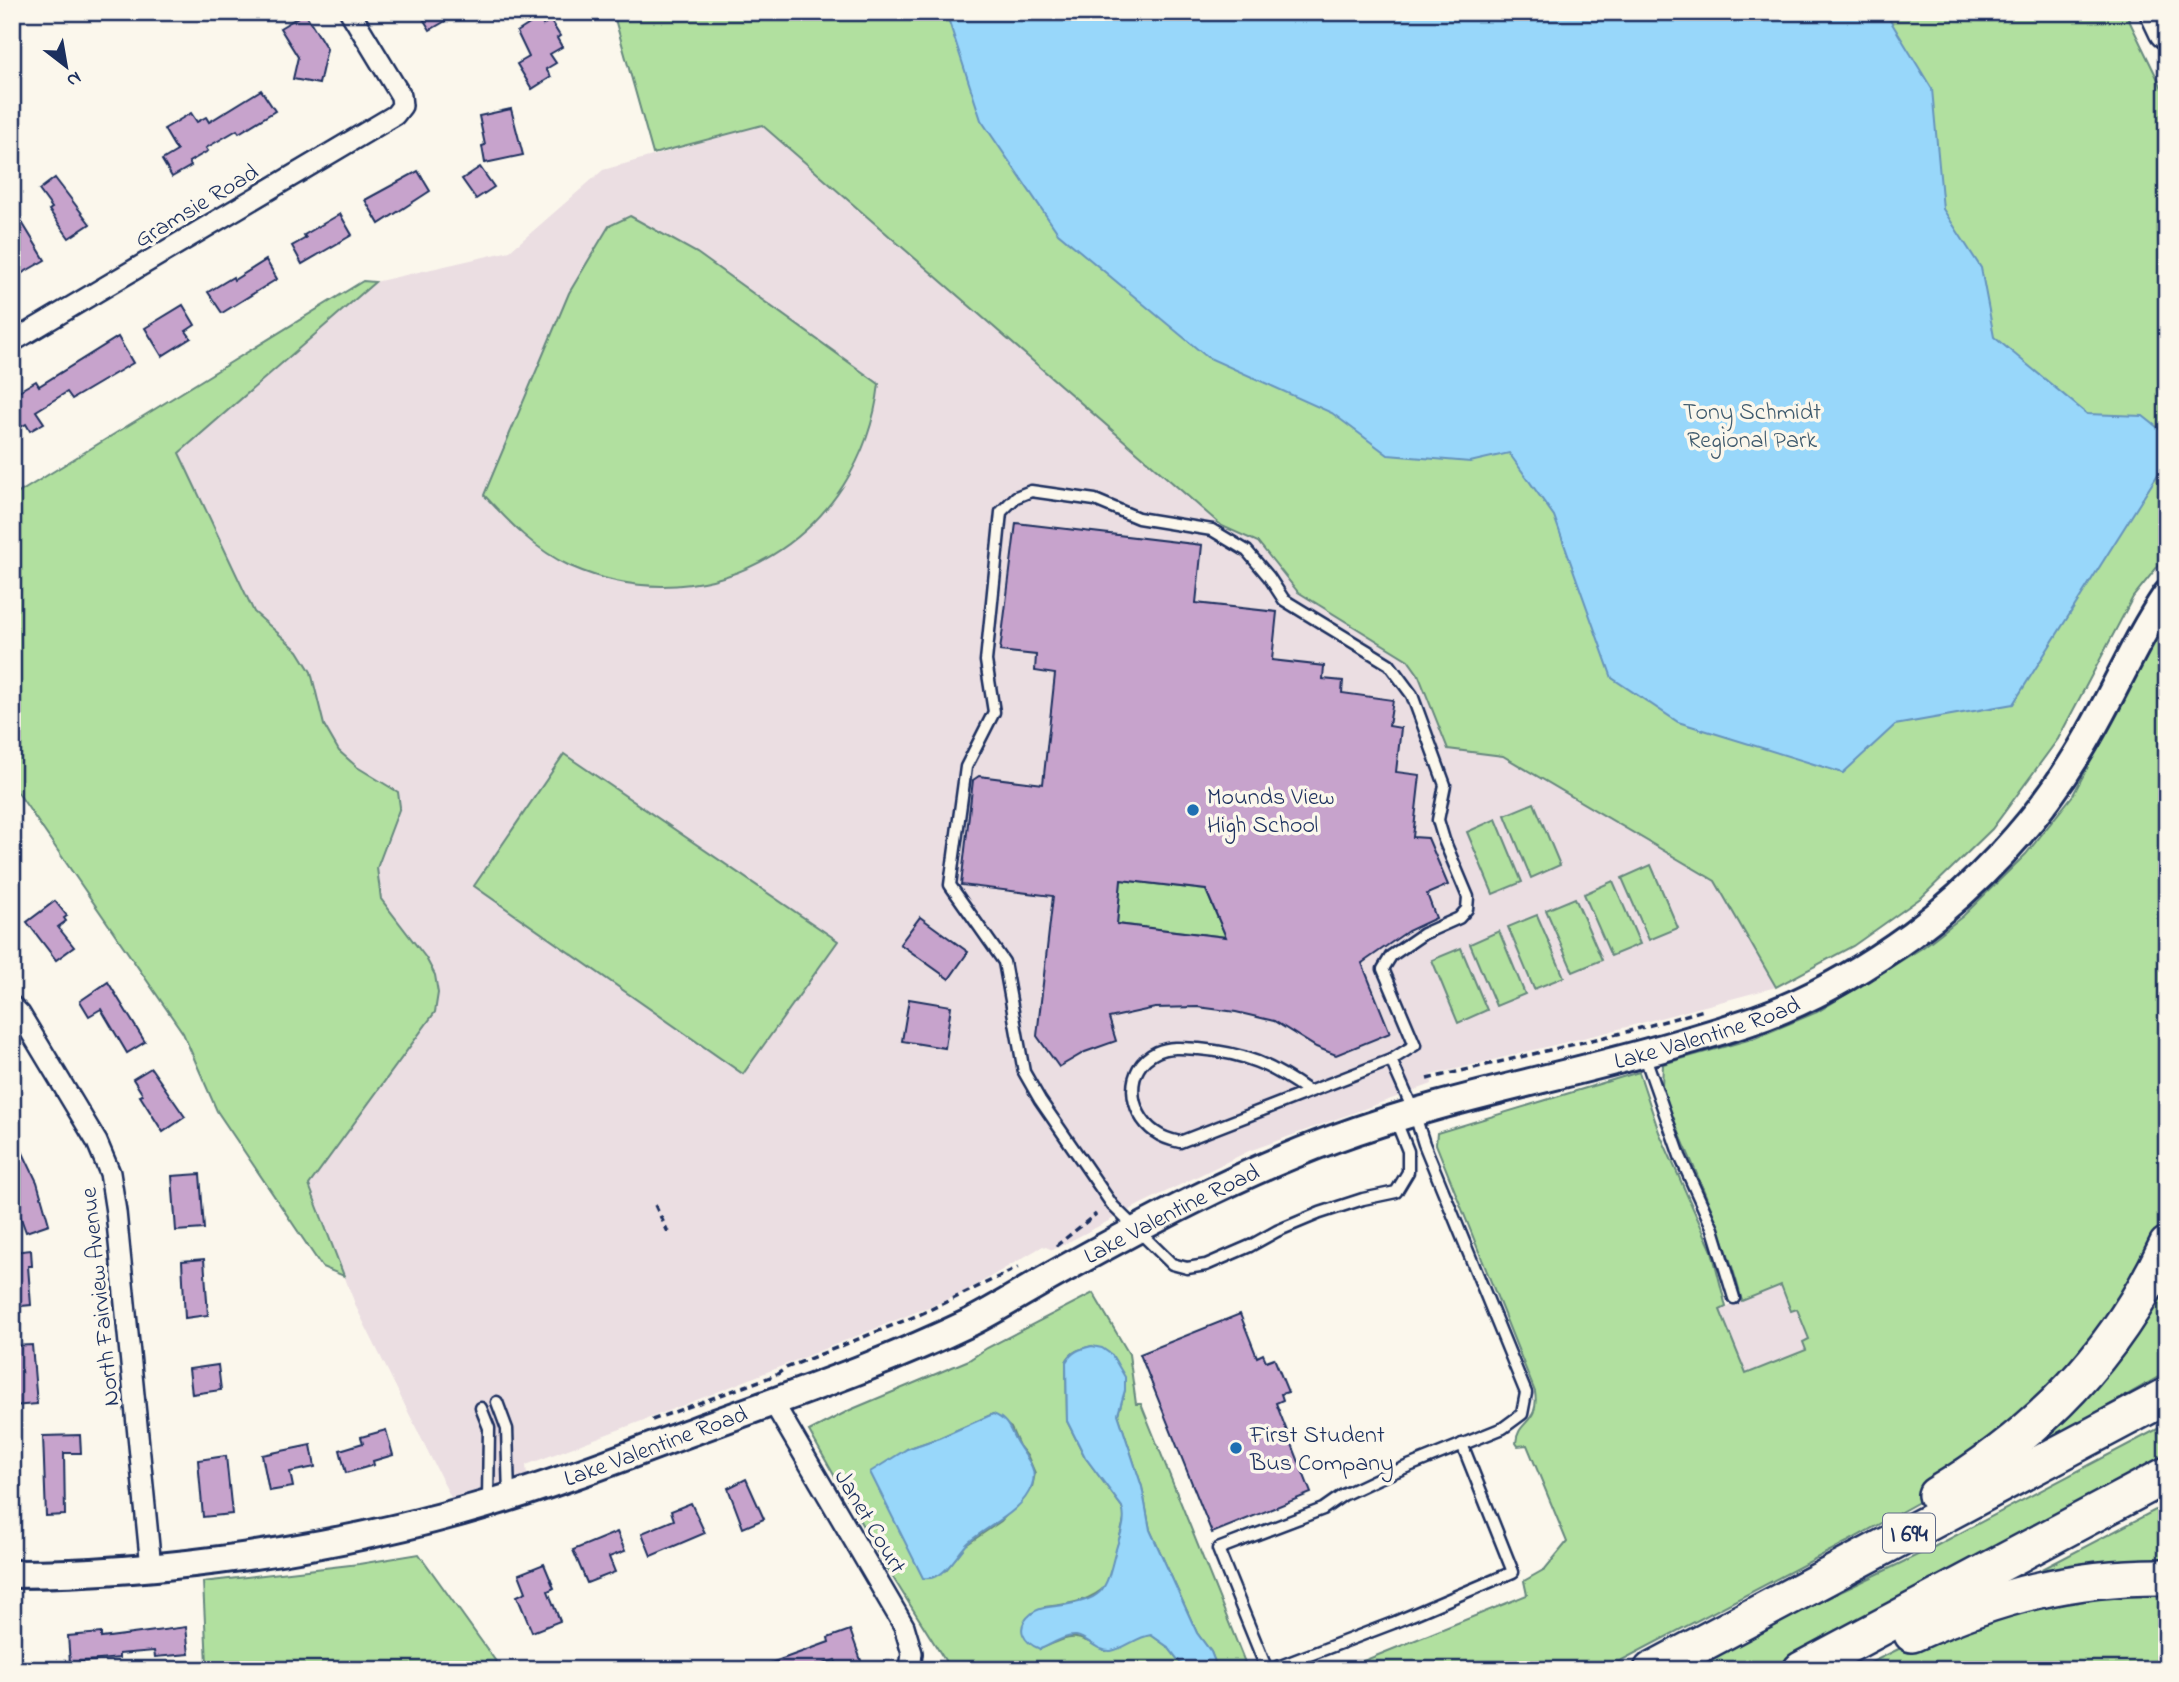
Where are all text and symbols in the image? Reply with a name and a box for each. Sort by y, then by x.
north arrow [32,32,102,102]
text: N [61,64,86,93]
street label: Gramsie Road [128,156,267,258]
park label: Tony Schmidt Regional Park [1683,396,1821,459]
place label: Mounds View High School [1207,781,1335,844]
marker: Mounds View High School [1185,802,1201,818]
street label: Lake Valentine Road [1611,988,1807,1080]
street label: Lake Valentine Road [1078,1156,1266,1275]
street label: North Fairview Avenue [73,1185,130,1408]
street label: Lake Valentine Road [560,1398,753,1497]
place label: First Student Bus Company [1249,1419,1394,1483]
marker: First Student Bus Company [1228,1440,1244,1456]
street label: Janet Court [824,1463,914,1581]
road number: I 694 [1883,1514,1935,1552]

